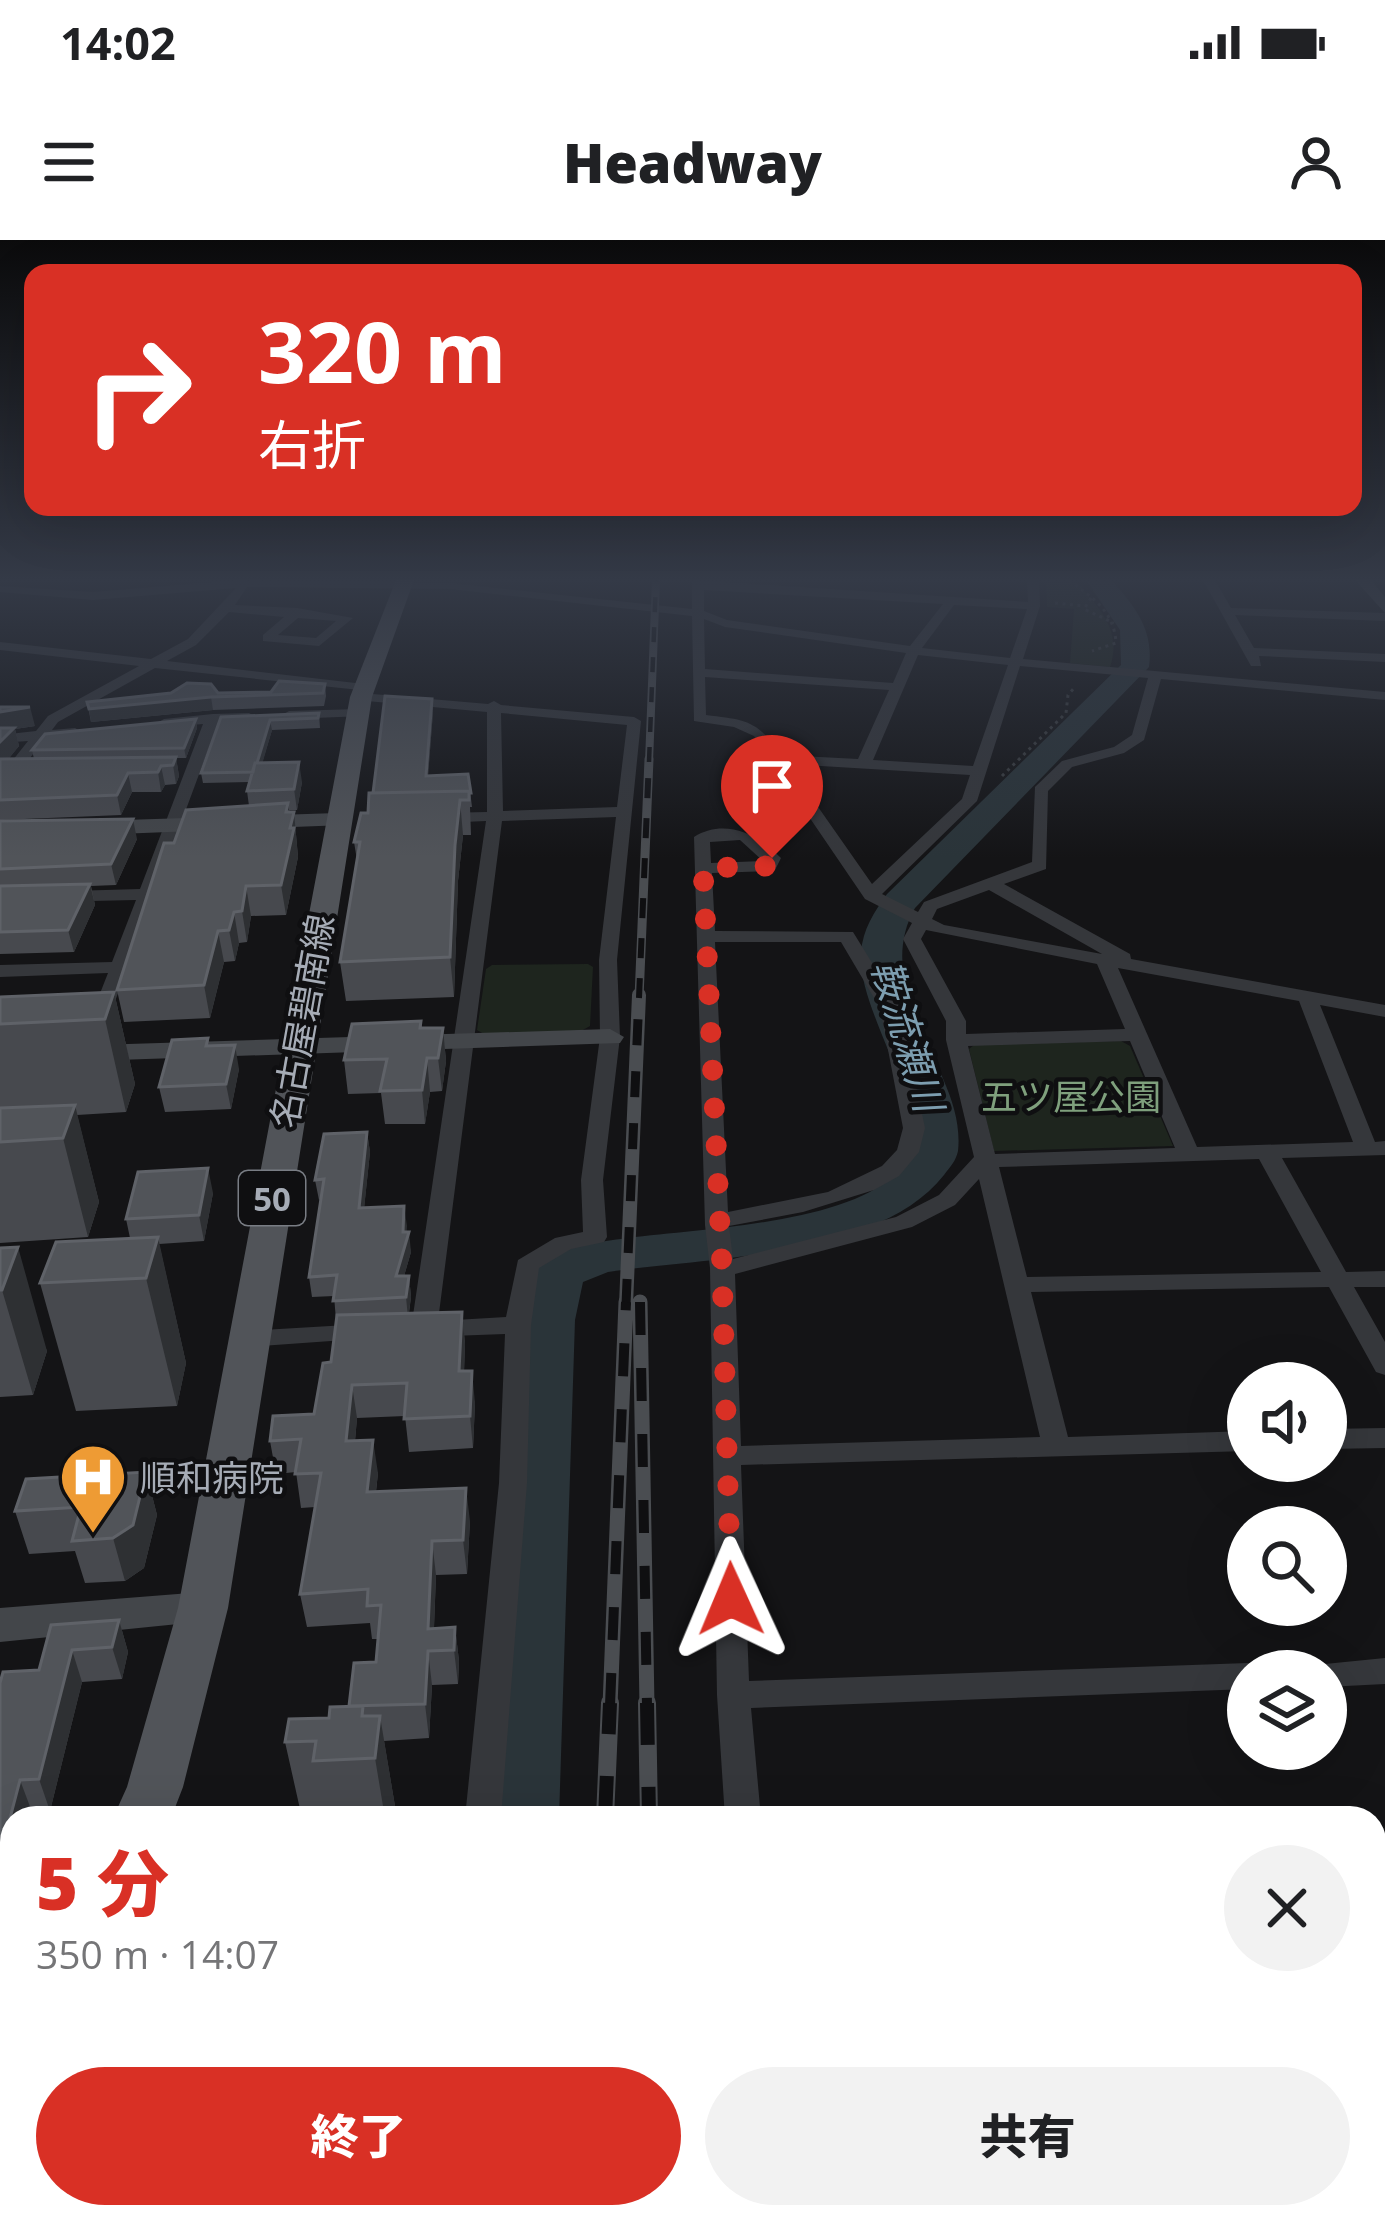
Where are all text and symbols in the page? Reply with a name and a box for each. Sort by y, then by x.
text: 14:02 [60,12,176,73]
text: Headway [563,125,822,199]
icon: menu [36,129,102,195]
icon: person [1283,129,1349,195]
text: 320 m [258,293,506,408]
icon: right [60,312,216,468]
text: 右折 [258,407,366,481]
pin [721,735,823,858]
icon: arrive [739,753,805,819]
street label: 名古屋碧南線 [259,910,345,1132]
water label: 鞍流瀬川 [861,953,958,1121]
park label: 五ツ屋公園 [981,1072,1161,1121]
road number: 50 [239,1171,305,1225]
map controls [1227,1362,1347,1770]
button: sound [1227,1362,1347,1482]
hospital icon: 順和病院 [58,1442,128,1536]
place label: 順和病院 [140,1453,284,1502]
button: search [1227,1506,1347,1626]
position arrow [668,1536,794,1662]
button: layers [1227,1650,1347,1770]
text: 5 分 [36,1833,169,1931]
button: close [1224,1845,1350,1971]
text: 350 m · 14:07 [36,1927,279,1980]
button: 終了 [36,2067,681,2205]
button: 共有 [705,2067,1350,2205]

